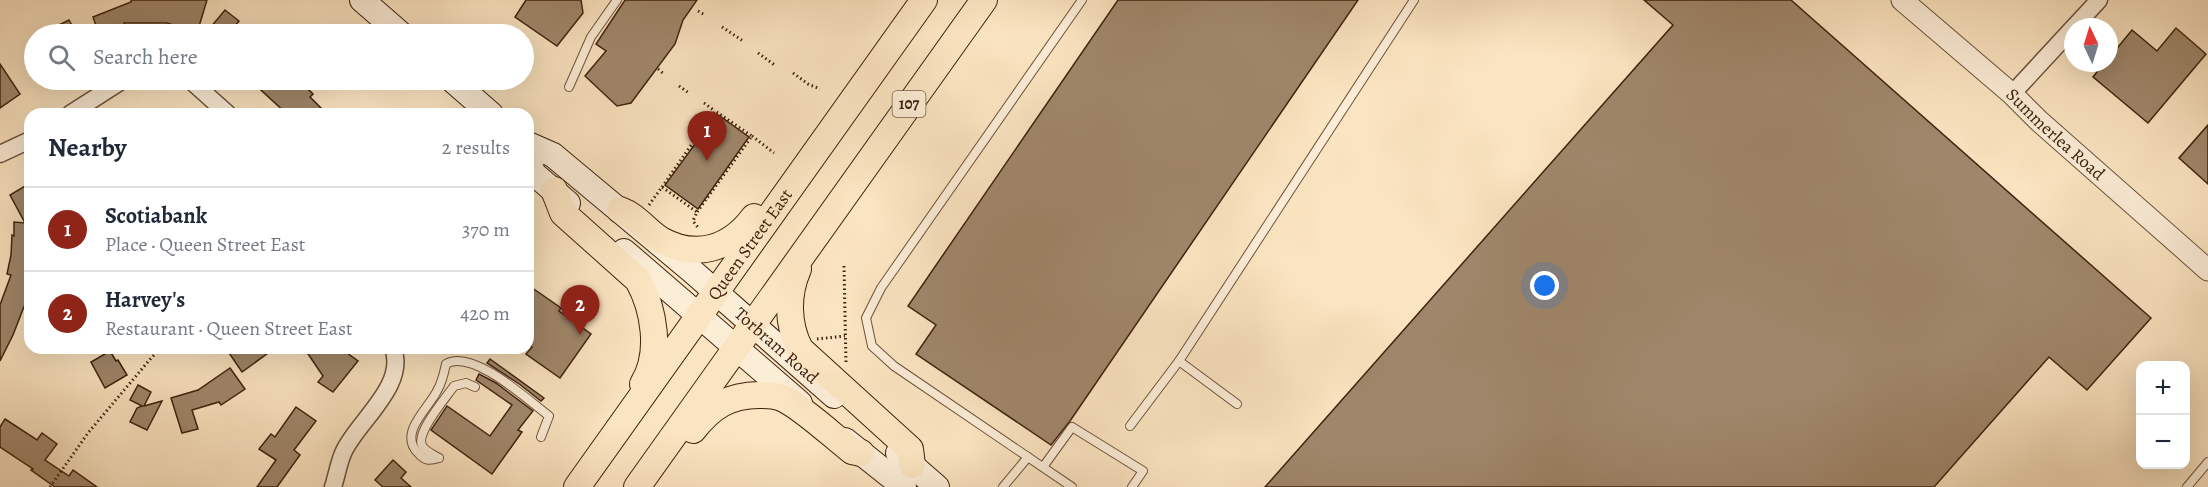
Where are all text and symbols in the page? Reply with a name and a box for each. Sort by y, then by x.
north arrow [2064,18,2118,72]
search box [24,24,534,90]
icon: search [45,41,78,74]
text: Search here [93,42,198,72]
street label: Summerlea Road [2001,83,2110,186]
road number: 107 [892,91,926,117]
pin: 1 [688,112,726,161]
text: Nearby [48,130,127,165]
text: 2 results [442,134,510,161]
street label: Queen Street East [702,184,798,305]
text: Scotiabank [105,201,207,231]
text: 1 [64,216,71,243]
text: 370 m [462,216,510,243]
text: Place · Queen Street East [105,231,305,258]
your location [1530,271,1559,300]
text: Harvey's [105,285,185,315]
pin: 2 [560,286,600,335]
text: 2 [63,300,72,327]
text: 420 m [460,300,510,327]
street label: Torbram Road [729,302,824,389]
text: Restaurant · Queen Street East [105,315,353,342]
map controls [2136,361,2190,469]
button: + [2136,361,2190,415]
button: − [2136,415,2190,469]

